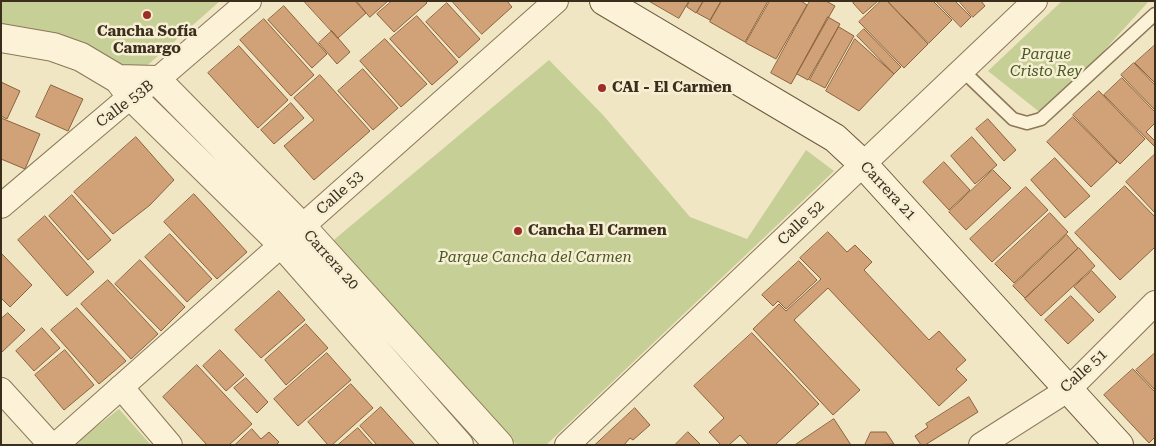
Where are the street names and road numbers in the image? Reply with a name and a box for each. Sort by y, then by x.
street label: Calle 53B [93,77,157,131]
street label: Carrera 21 [856,158,920,224]
street label: Calle 53 [313,167,367,219]
street label: Calle 52 [774,197,828,249]
street label: Carrera 20 [300,226,362,294]
street label: Calle 51 [1057,345,1111,397]

